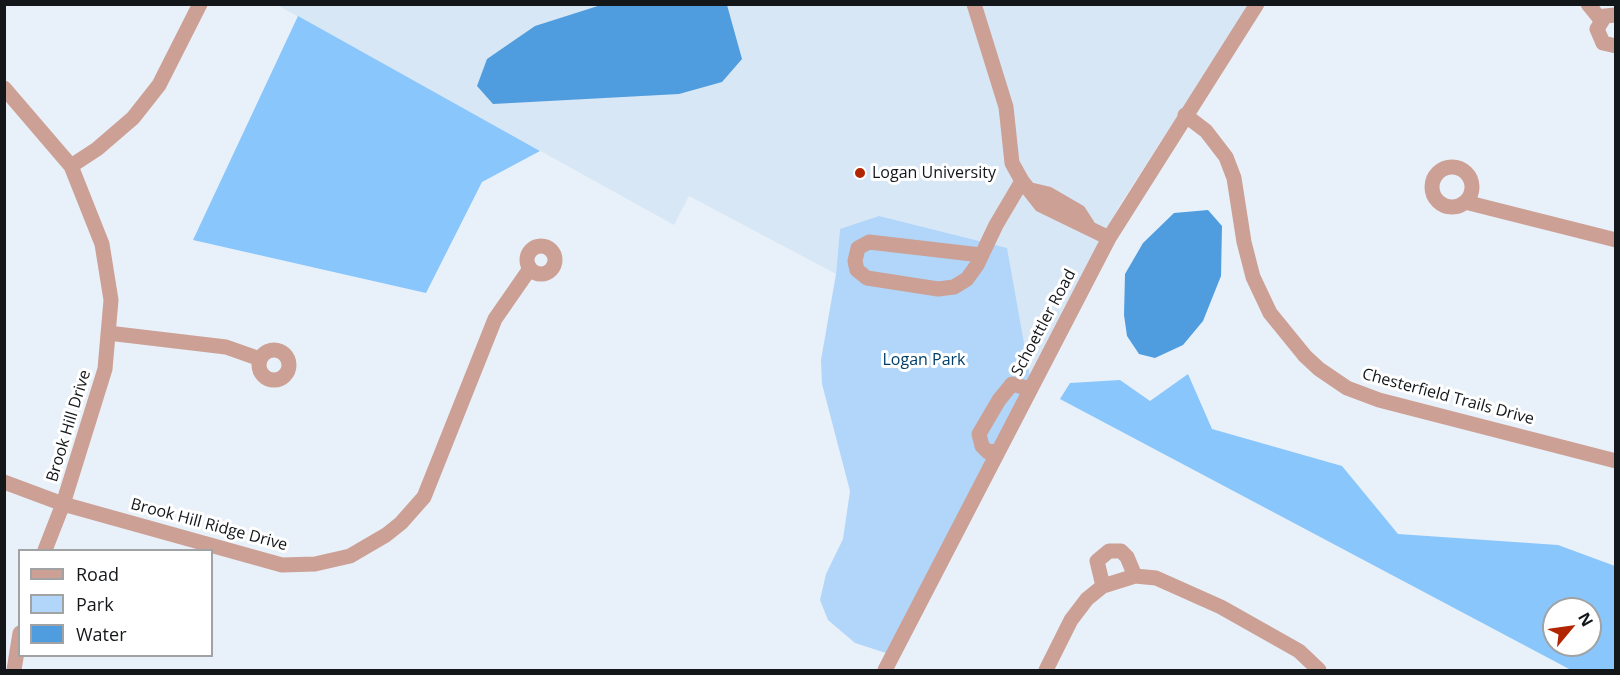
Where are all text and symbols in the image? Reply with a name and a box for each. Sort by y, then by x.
place label: Logan University [872,163,996,183]
marker: Logan University [853,166,867,180]
street label: Schoettler Road [1008,266,1080,380]
park label: Logan Park [883,350,965,370]
street label: Chesterfield Trails Drive [1360,365,1536,429]
street label: Brook Hill Drive [43,368,95,484]
street label: Brook Hill Ridge Drive [129,495,289,555]
legend [18,549,213,657]
text: Road [76,562,119,586]
text: Park [76,592,114,616]
north arrow [1542,597,1602,657]
text: N [1573,608,1599,630]
text: Water [76,622,127,646]

